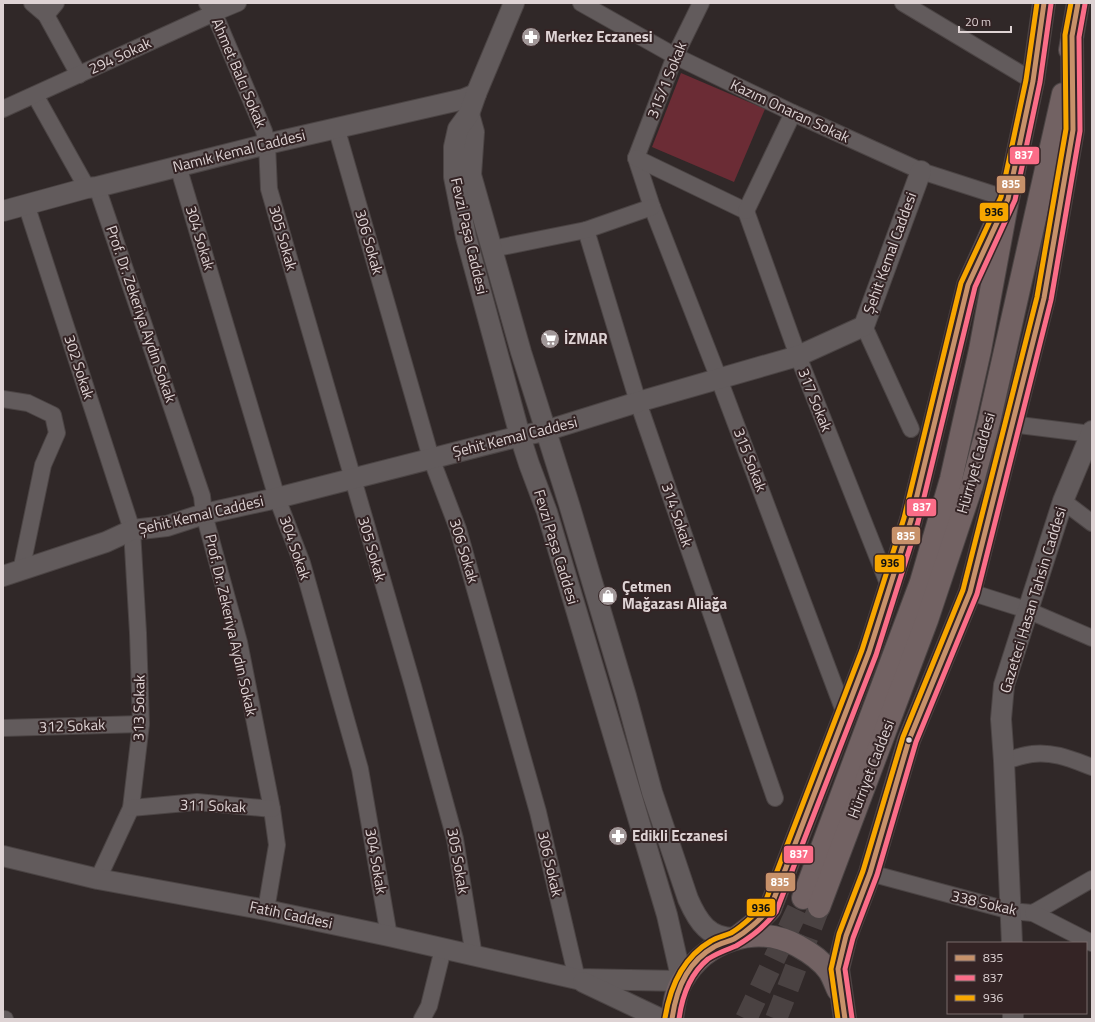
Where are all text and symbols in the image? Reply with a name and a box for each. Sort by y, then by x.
scale bar [959,8,1011,34]
text: 20 m [965,12,991,31]
street label: Ahmet Balcı Sokak [206,15,273,131]
place label: Merkez Eczanesi [545,25,653,48]
pharmacy icon: Merkez Eczanesi [520,26,542,48]
street label: 294 Sokak [85,31,155,80]
street label: 315/1 Sokak [641,38,692,122]
street label: Kazım Onaran Sokak [727,73,854,148]
street label: Namık Kemal Caddesi [170,123,308,178]
line badge: 837 [1009,146,1040,165]
text: 837 [1015,147,1033,163]
street label: Fevzi Paşa Caddesi [445,175,494,297]
line badge: 835 [996,175,1026,194]
text: 835 [1002,176,1020,192]
street label: Şehit Kemal Caddesi [857,189,922,317]
line badge: 936 [979,202,1009,222]
street label: 304 Sokak [180,203,221,273]
street label: 305 Sokak [263,203,304,273]
text: 936 [985,204,1003,220]
street label: 306 Sokak [349,207,390,277]
street label: Prof. Dr. Zekeriya Aydın Sokak [100,222,183,406]
place label: İZMAR [564,327,607,350]
supermarket icon: İZMAR [539,328,561,350]
street label: 302 Sokak [58,332,101,402]
street label: 317 Sokak [792,365,839,435]
street label: Şehit Kemal Caddesi [450,410,580,463]
street label: Hürriyet Caddesi [950,410,1001,516]
street label: 315 Sokak [728,425,773,495]
street label: 314 Sokak [656,480,699,550]
street label: Fevzi Paşa Caddesi [528,486,585,607]
street label: Şehit Kemal Caddesi [136,489,266,540]
line badge: 837 [906,498,937,517]
text: 837 [913,499,931,515]
street label: Gazeteci Hasan Tahsin Caddesi [993,504,1072,696]
street label: 304 Sokak [274,513,317,583]
street label: 305 Sokak [352,514,393,584]
street label: 306 Sokak [444,516,485,586]
line badge: 835 [891,526,921,545]
text: 835 [897,528,915,544]
street label: Prof. Dr. Zekeriya Aydın Sokak [199,532,264,718]
line badge: 936 [874,554,905,573]
text: 936 [881,555,899,571]
place label: Çetmen Mağazası Aliağa [622,575,728,615]
shop icon: Çetmen Mağazası Aliağa [597,585,619,607]
street label: 313 Sokak [126,675,151,741]
street label: 312 Sokak [38,713,106,738]
street label: Hürriyet Caddesi [841,716,900,822]
unlabelled marker [904,735,914,745]
street label: 311 Sokak [179,793,247,818]
place label: Edikli Eczanesi [632,824,728,847]
pharmacy icon: Edikli Eczanesi [607,825,629,847]
street label: 304 Sokak [359,826,394,896]
street label: 305 Sokak [441,826,476,896]
street label: 306 Sokak [532,829,569,899]
line badge: 837 [783,845,814,864]
text: 837 [790,846,808,862]
line badge: 835 [765,872,796,892]
text: 835 [771,874,789,890]
street label: 338 Sokak [949,884,1019,921]
street label: Fatih Caddesi [248,895,335,935]
line badge: 936 [746,898,776,917]
text: 936 [752,900,770,916]
legend [947,942,1087,1014]
text: 835 [983,948,1003,967]
text: 837 [983,968,1003,987]
text: 936 [983,988,1003,1007]

